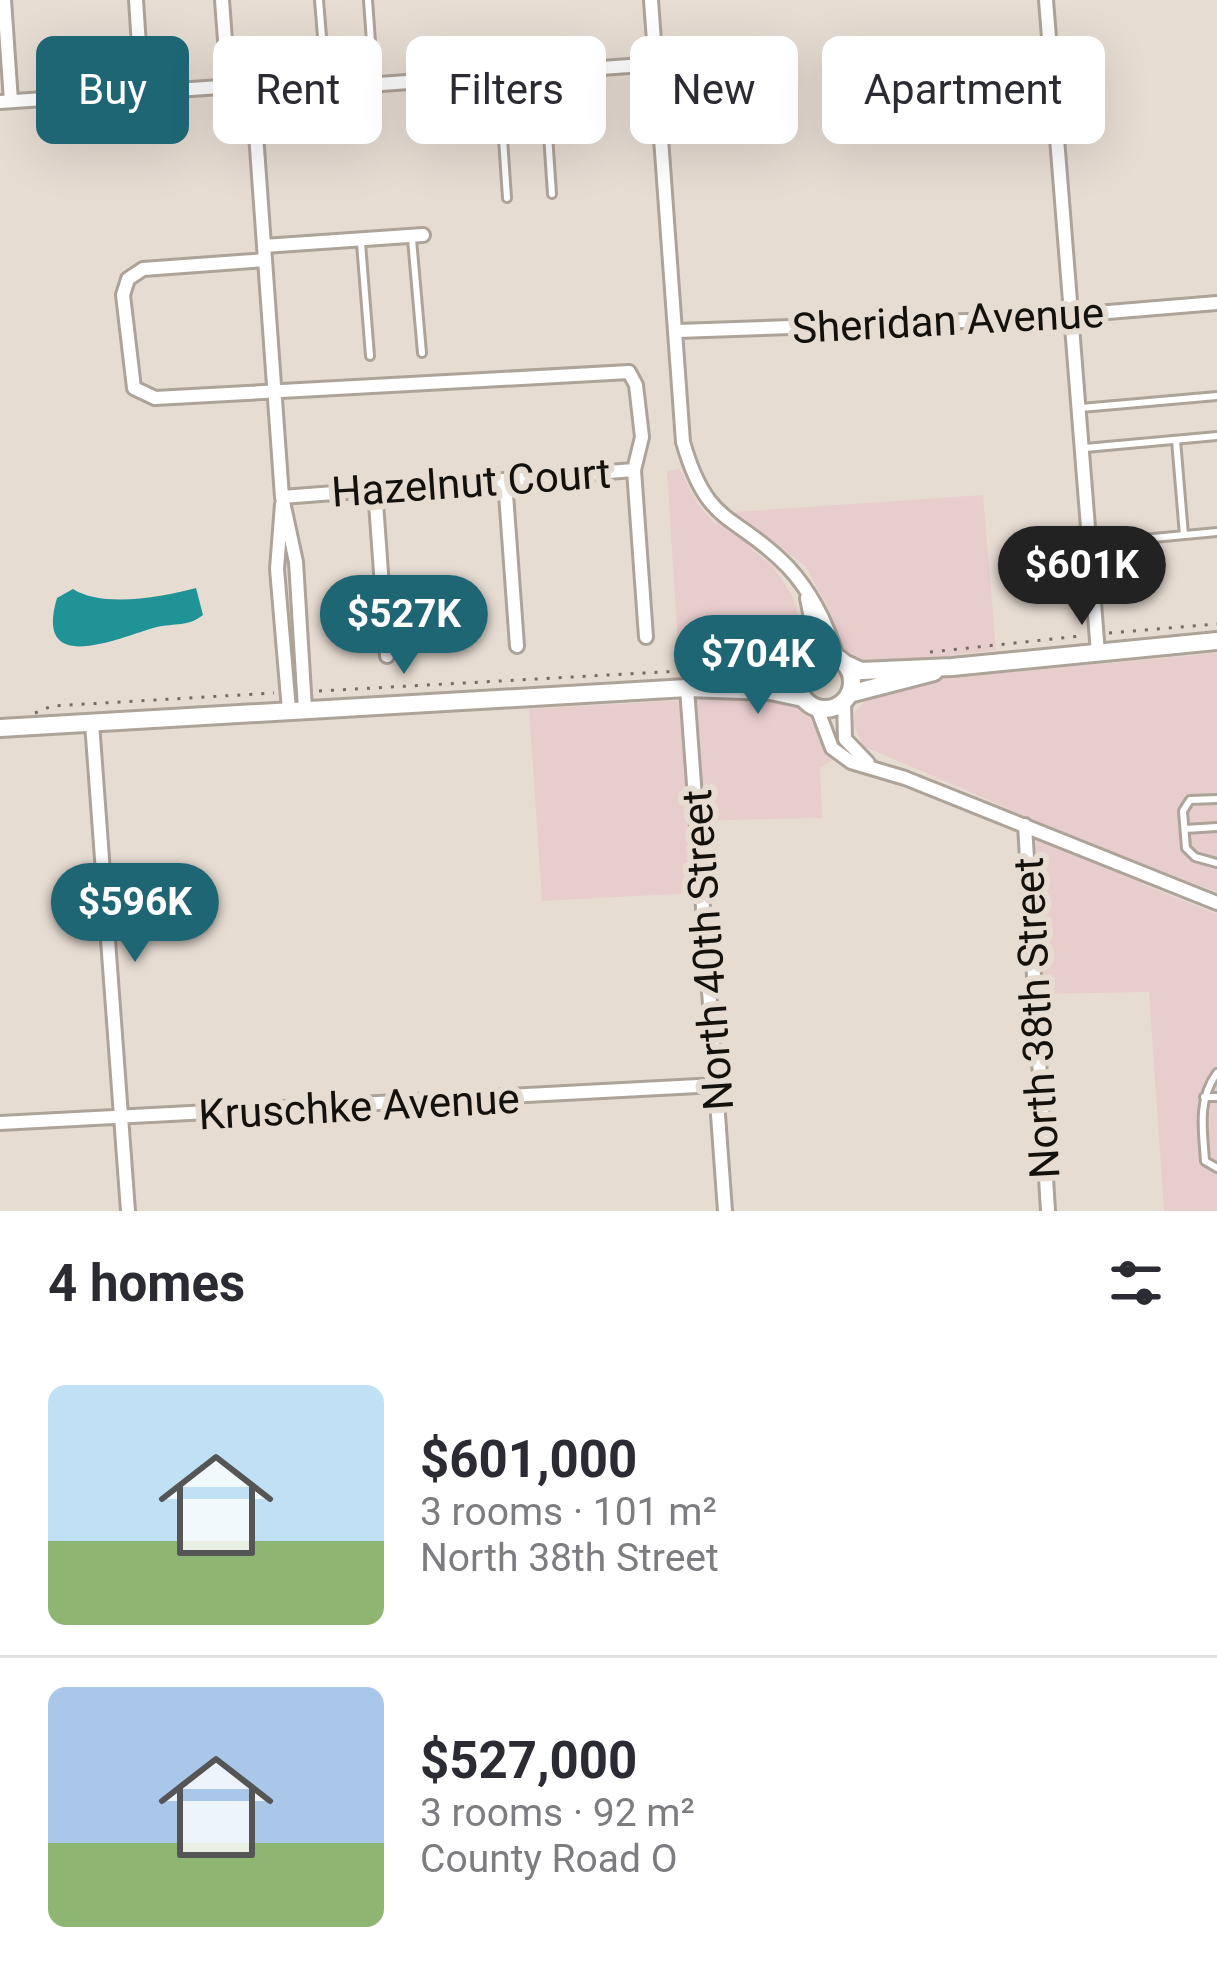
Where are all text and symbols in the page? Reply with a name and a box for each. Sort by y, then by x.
chip: Buy [36,36,189,144]
chip: Rent [213,36,382,144]
chip: Filters [406,36,606,144]
chip: New [630,36,798,144]
chip: Apartment [822,36,1105,144]
street label: Sheridan Avenue [791,288,1105,353]
street label: Hazelnut Court [330,448,612,517]
pin: $601K [998,526,1166,628]
text: $601K [1025,542,1139,588]
pin: $527K [320,575,488,677]
text: $527K [347,591,461,637]
pin: $704K [674,615,842,717]
text: $704K [701,631,815,677]
street label: North 40th Street [672,788,743,1112]
street label: North 38th Street [1004,856,1069,1180]
pin: $596K [51,863,219,965]
text: $596K [78,879,192,925]
street label: Kruschke Avenue [197,1074,521,1139]
icon: filters [1103,1250,1169,1316]
text: 4 homes [48,1254,245,1313]
text: $601,000 [420,1430,637,1489]
icon: home [144,1433,288,1577]
text: 3 rooms · 101 m² [420,1489,717,1535]
text: North 38th Street [420,1535,719,1581]
text: $527,000 [420,1731,637,1790]
icon: home [144,1735,288,1879]
text: 3 rooms · 92 m² [420,1790,695,1836]
text: County Road O [420,1836,678,1882]

